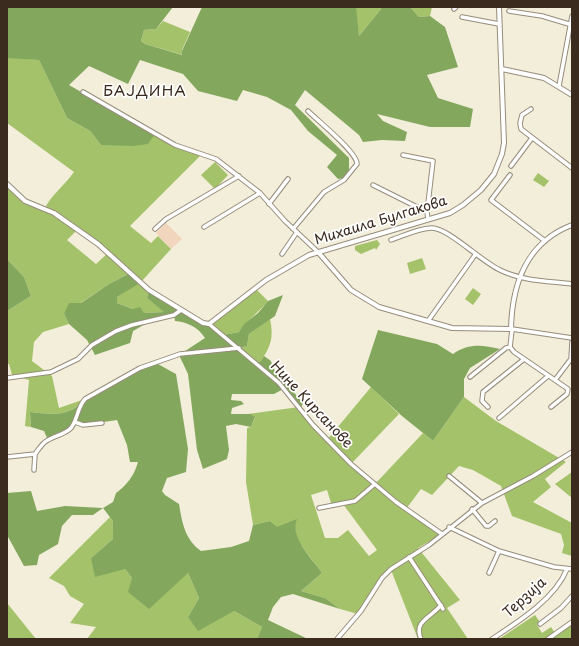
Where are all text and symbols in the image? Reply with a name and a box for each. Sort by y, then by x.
district label: БАЈДИНА [104,83,186,101]
street label: Михаила Булгакова [313,193,449,249]
street label: Нине Кирсанове [266,358,356,452]
street label: Терзија [500,574,550,622]

